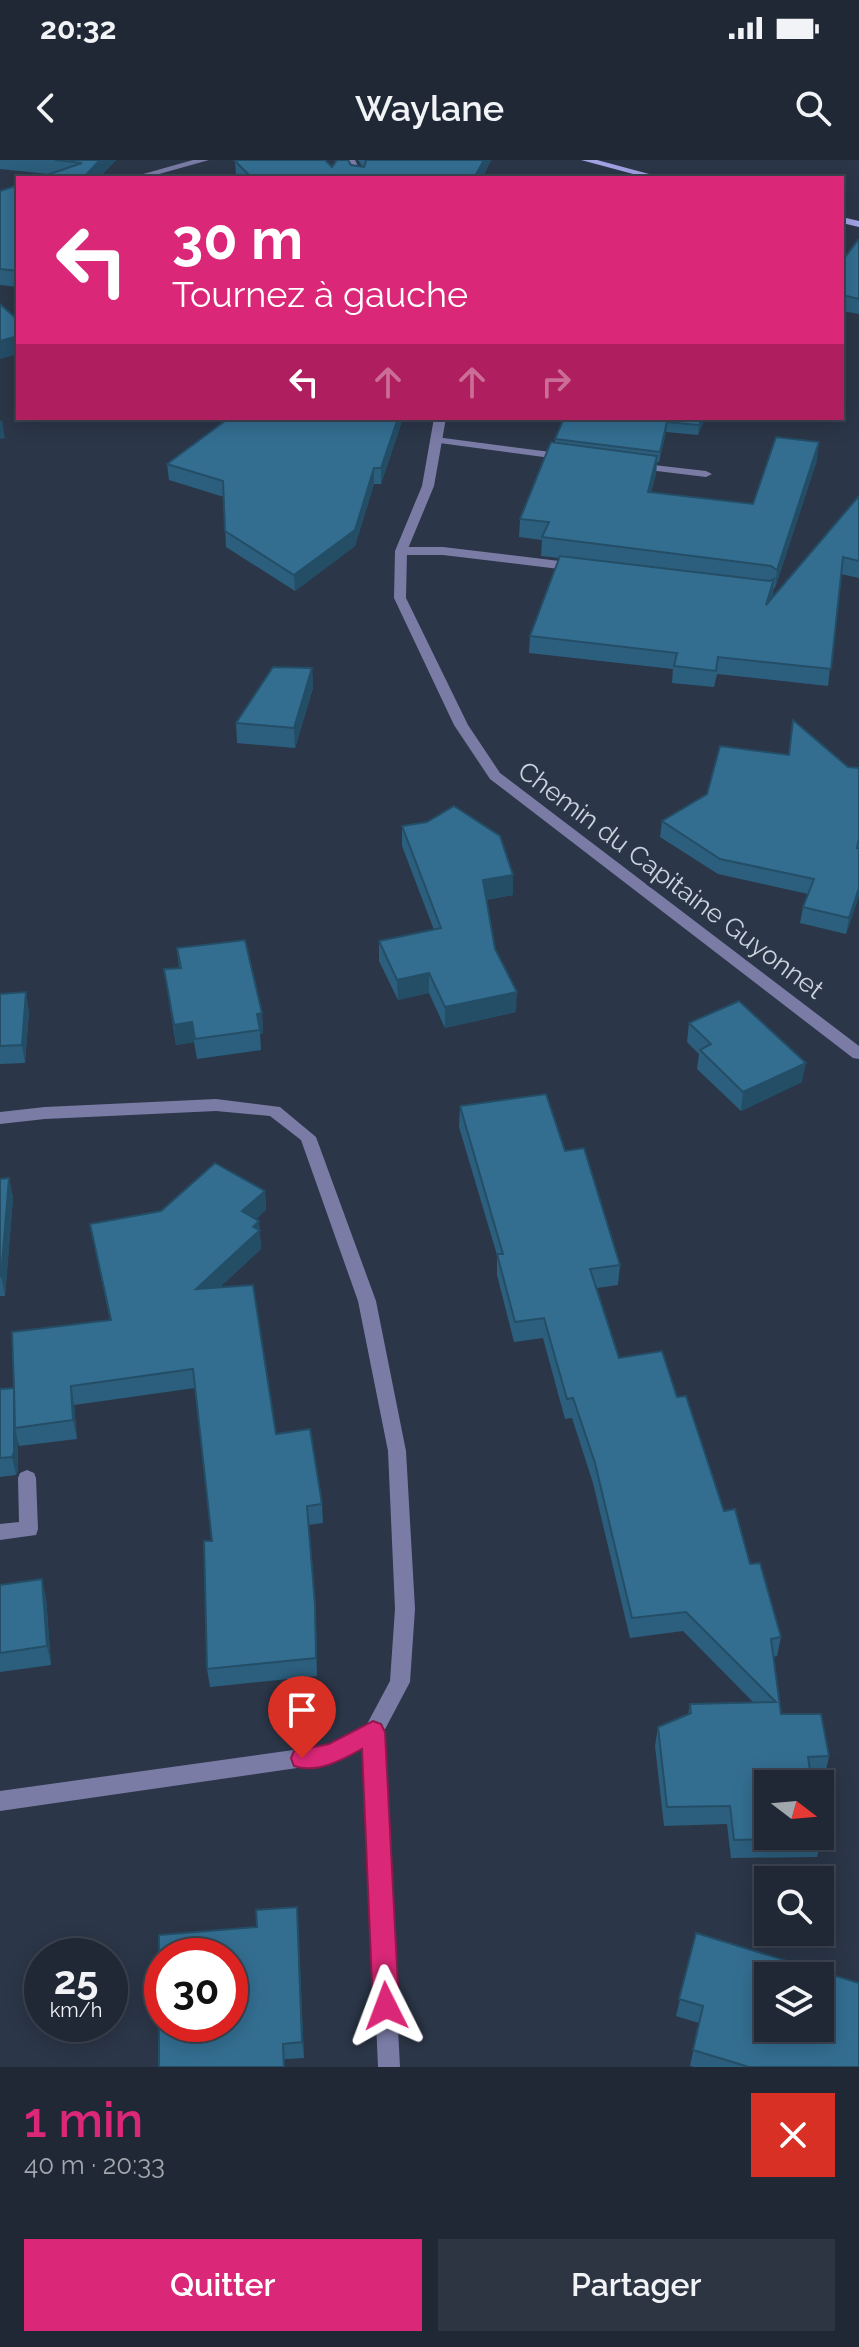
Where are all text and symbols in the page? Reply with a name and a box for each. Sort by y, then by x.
text: 20:32 [40,11,116,46]
icon: back [24,86,68,130]
icon: search [791,86,835,130]
text: Waylane [355,87,504,129]
text: 30 m [172,206,303,272]
icon: left [40,208,144,312]
text: Tournez à gauche [172,273,468,315]
icon: left [282,360,326,404]
icon: ahead [366,360,410,404]
icon: ahead [450,360,494,404]
icon: right [534,360,578,404]
street label: Chemin du Capitaine Guyonnet [512,755,830,1005]
pin [268,1676,336,1758]
icon: arrive [280,1688,324,1732]
north arrow [754,1770,834,1850]
map controls [754,1770,834,2042]
button: search [754,1866,834,1946]
speed limit sign: 30 [144,1938,248,2042]
text: 25 [54,1956,98,2003]
button: layers [754,1962,834,2042]
position arrow [344,1964,428,2048]
text: km/h [50,1998,102,2022]
text: 1 min [24,2092,143,2148]
button: close [751,2093,835,2177]
text: 40 m · 20:33 [24,2150,165,2180]
button: Quitter [24,2239,422,2331]
button: Partager [438,2239,835,2331]

